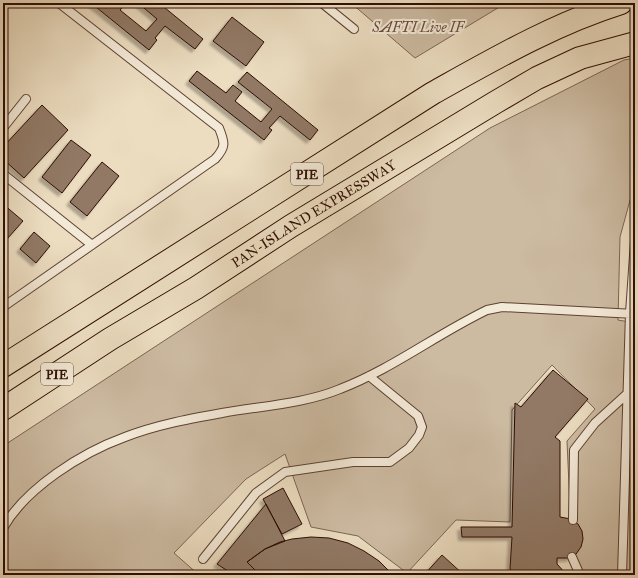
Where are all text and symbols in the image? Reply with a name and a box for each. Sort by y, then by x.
park label: SAFTI Live IF [371,19,466,36]
street label: PAN-ISLAND EXPRESSWAY [228,156,400,272]
road number: PIE [291,163,323,185]
road number: PIE [41,363,73,385]

